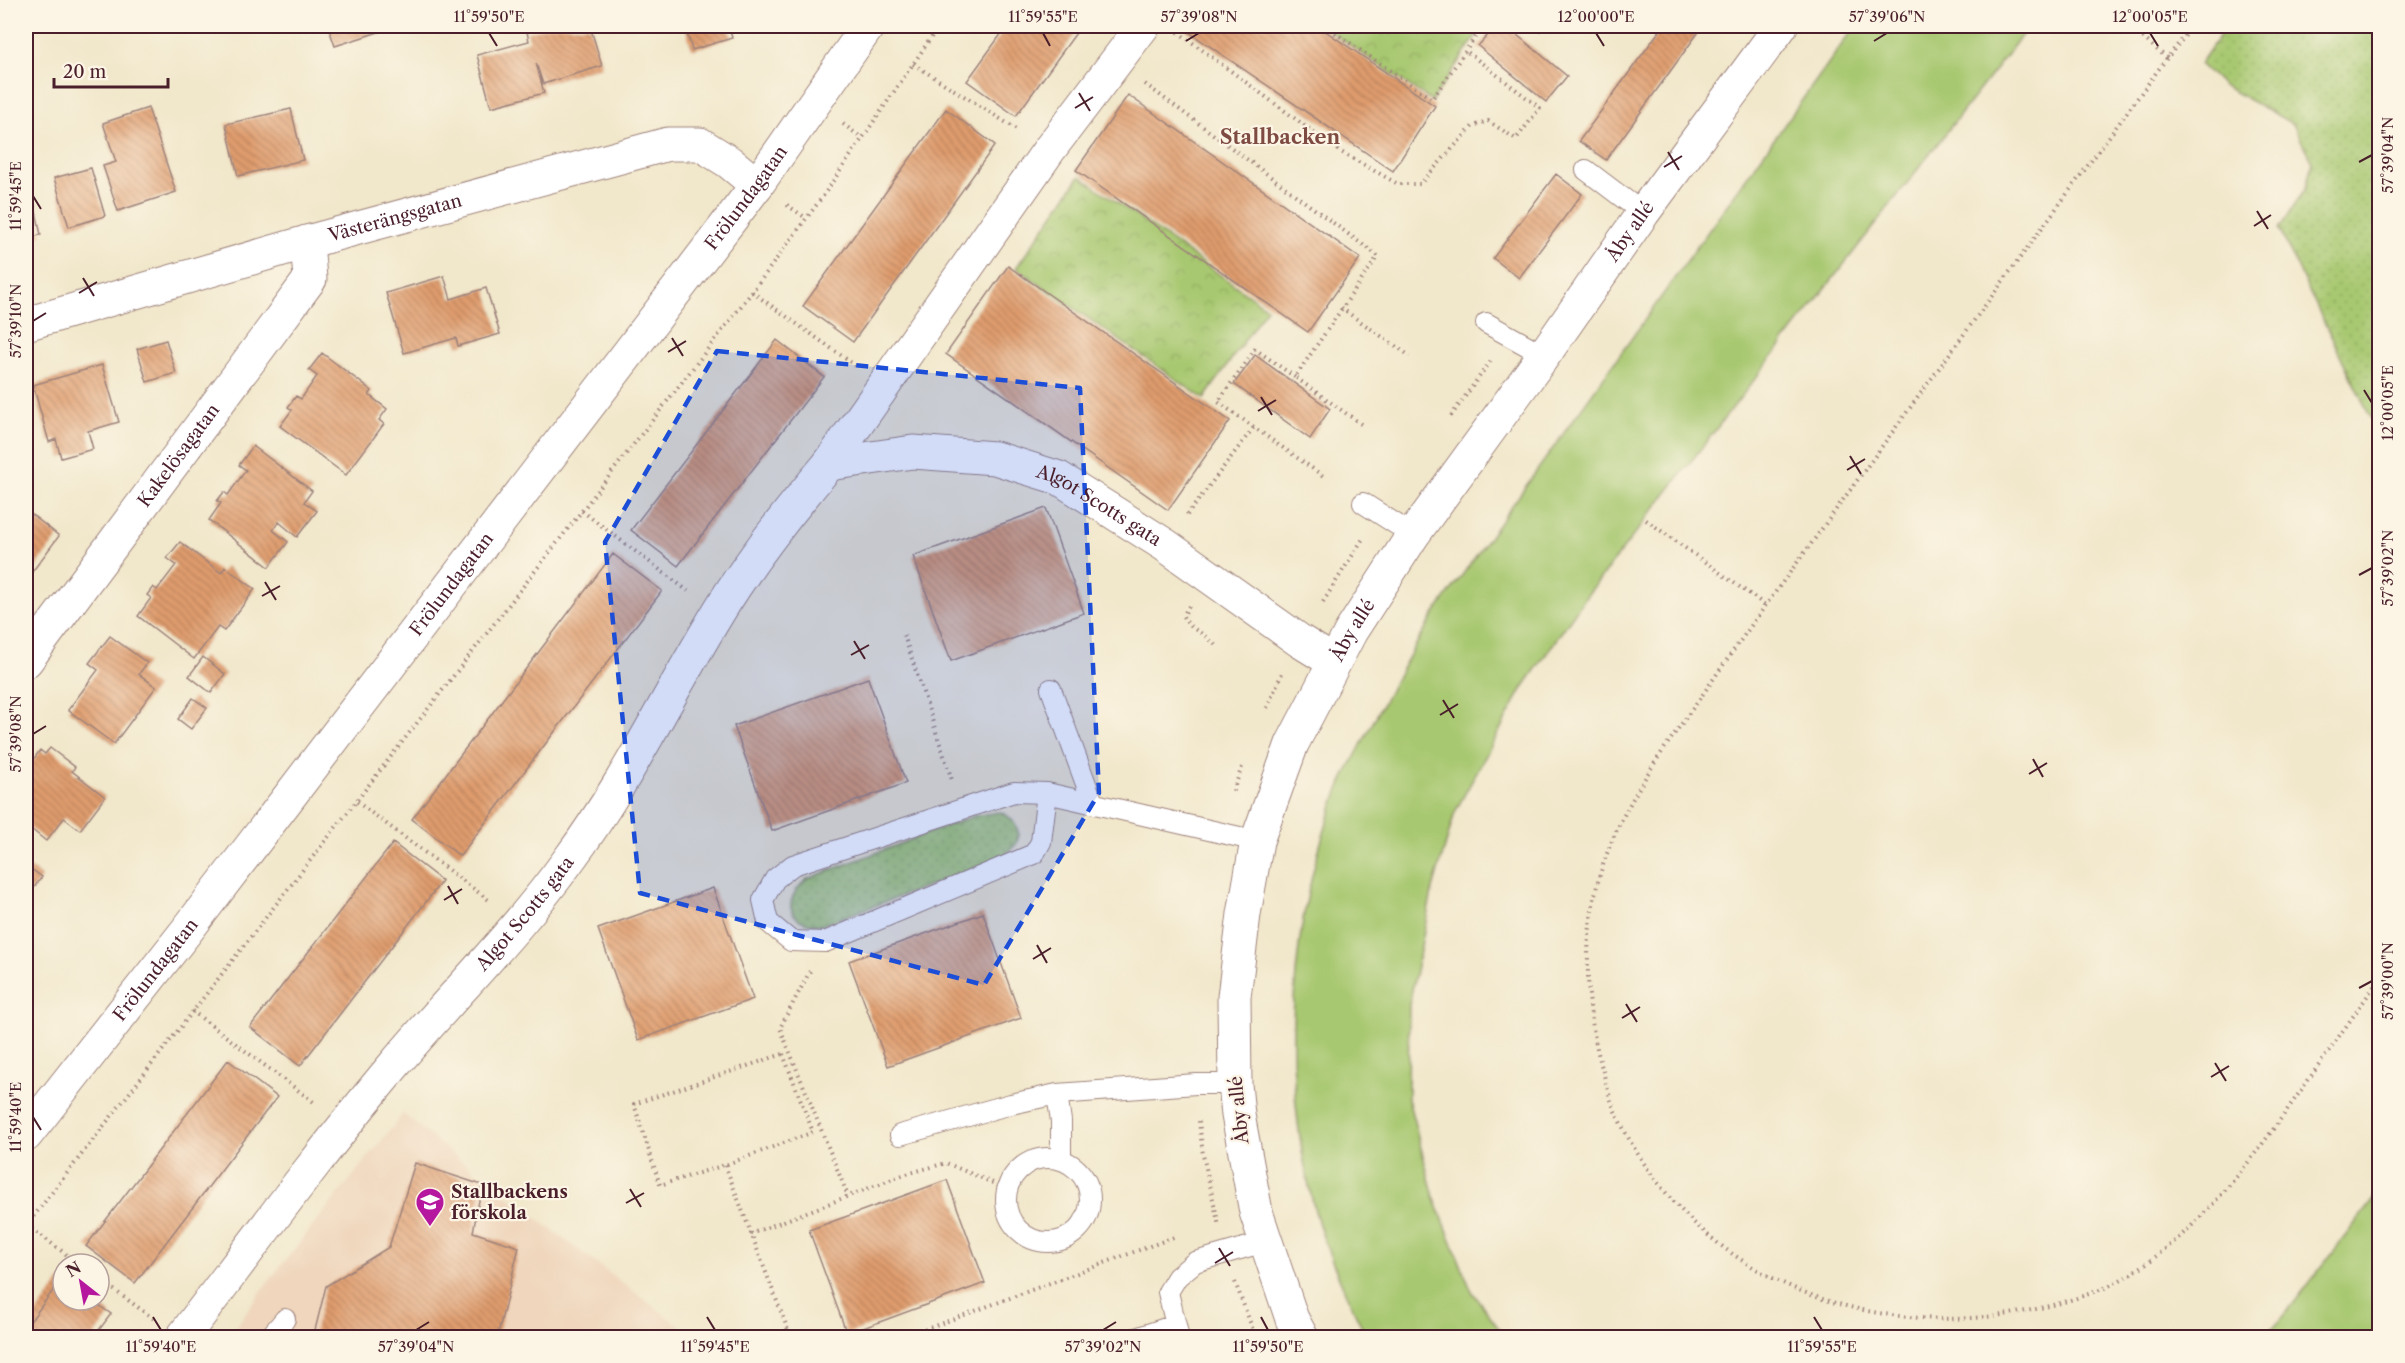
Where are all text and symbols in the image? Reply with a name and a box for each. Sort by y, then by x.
text: 11°59'50"E [453,7,525,26]
text: 11°59'55"E [1008,7,1078,26]
text: 57°39'08"N [1160,7,1238,26]
text: 12°00'00"E [1557,7,1635,26]
text: 57°39'06"N [1849,7,1925,26]
text: 12°00'05"E [2112,7,2188,26]
scale bar [54,51,168,89]
text: 20 m [63,61,107,83]
text: 57°39'04"N [2378,117,2397,193]
district label: Stallbacken [1220,125,1340,149]
street label: Frölundagatan [700,141,792,254]
text: 11°59'45"E [6,161,25,231]
street label: Västerängsgatan [325,189,464,247]
street label: Åby allé [1600,197,1659,267]
text: 57°39'10"N [6,284,25,358]
text: 12°00'05"E [2378,365,2397,441]
street label: Kakelösagatan [133,400,224,512]
street label: Algot Scotts gata [1033,460,1166,551]
street label: Frölundagatan [405,528,498,640]
text: 57°39'02"N [2378,530,2397,606]
street label: Åby allé [1325,595,1380,666]
text: 57°39'08"N [6,695,25,773]
street label: Algot Scotts gata [471,852,579,976]
street label: Frölundagatan [109,914,203,1026]
text: 57°39'00"N [2378,942,2397,1020]
street label: Åby allé [1223,1075,1254,1146]
text: 11°59'40"E [6,1082,25,1152]
place label: Stallbackens förskola [451,1181,568,1224]
school or university icon: Stallbackens förskola [414,1186,446,1228]
north arrow [51,1252,111,1312]
text: N [62,1257,84,1281]
text: 11°59'40"E [126,1337,196,1356]
text: 57°39'04"N [378,1337,454,1356]
text: 11°59'45"E [680,1337,750,1356]
text: 57°39'02"N [1065,1337,1141,1356]
text: 11°59'50"E [1232,1337,1304,1356]
text: 11°59'55"E [1787,1337,1857,1356]

